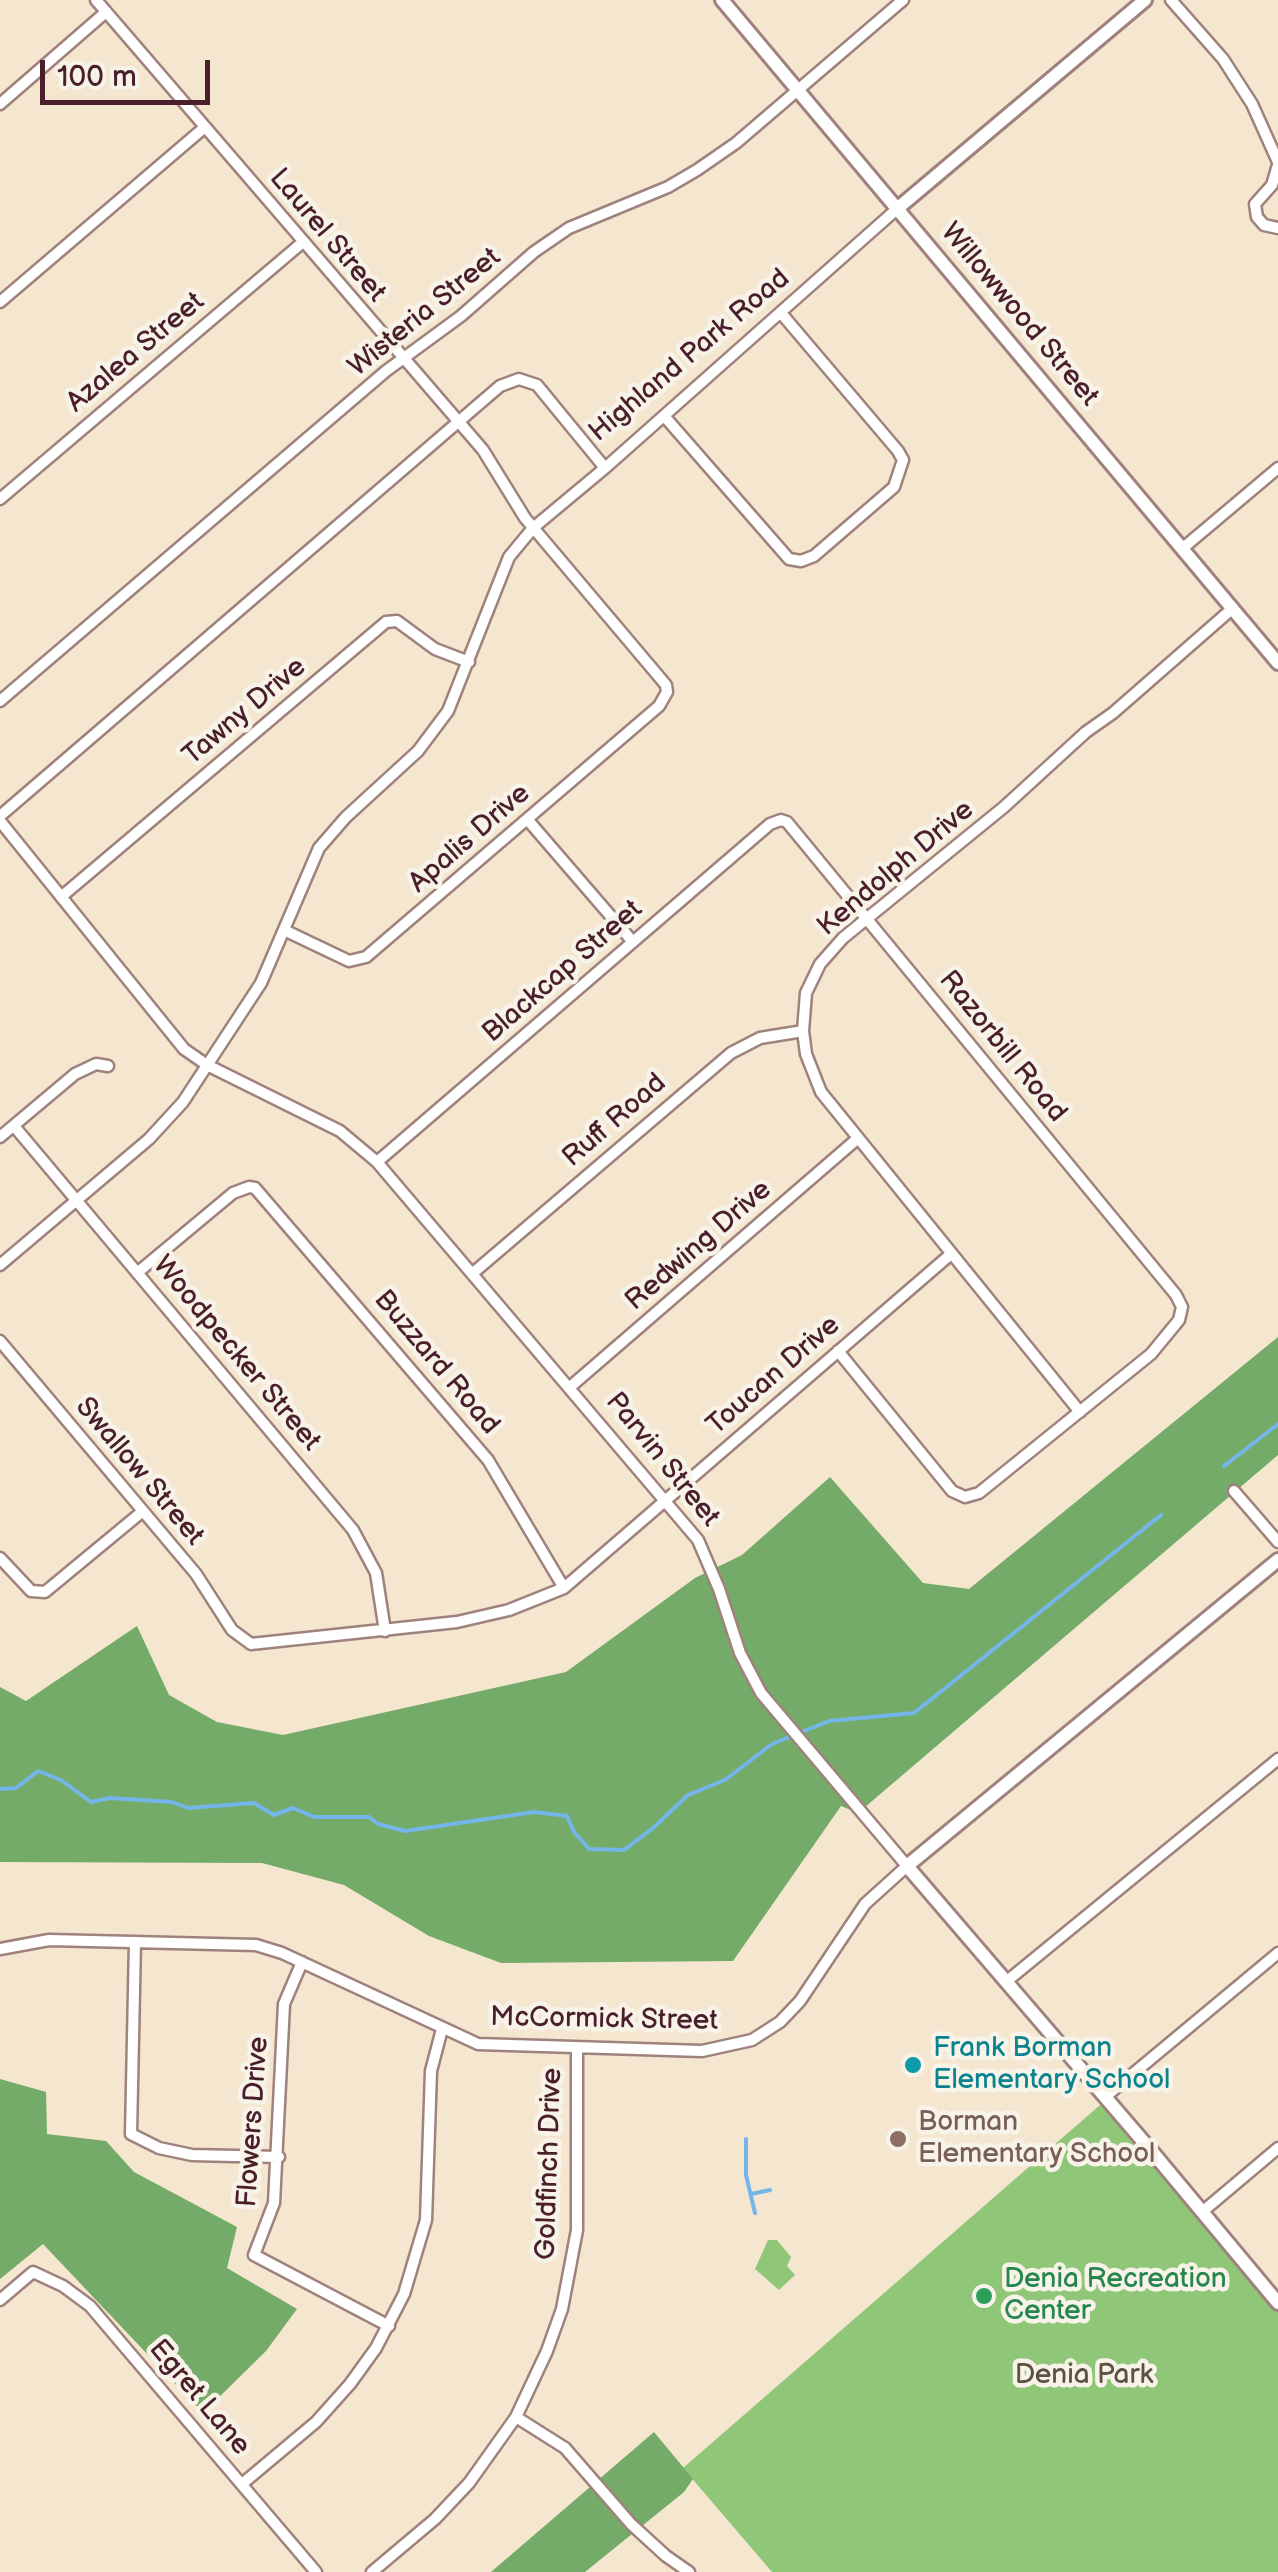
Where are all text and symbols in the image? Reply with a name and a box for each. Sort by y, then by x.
scale bar [45,40,215,102]
text: 100 m [57,59,137,95]
street label: Laurel Street [262,163,392,309]
street label: Willowwood Street [933,217,1105,413]
street label: Wisteria Street [342,241,508,385]
street label: Highland Park Road [583,262,797,450]
street label: Azalea Street [60,286,212,420]
street label: Tawny Drive [177,651,313,773]
street label: Apalis Drive [403,777,537,901]
street label: Kendolph Drive [811,794,981,944]
street label: Blackcap Street [476,894,650,1050]
street label: Razorbill Road [931,965,1073,1129]
street label: Ruff Road [556,1067,674,1175]
street label: Redwing Drive [619,1174,779,1318]
street label: Woodpecker Street [145,1250,327,1458]
street label: Buzzard Road [366,1284,506,1442]
street label: Toucan Drive [701,1309,847,1443]
street label: Parvin Street [598,1386,726,1534]
street label: Swallow Street [67,1391,211,1553]
street label: McCormick Street [490,2001,718,2039]
place label: Frank Borman Elementary School [933,2032,1170,2098]
street label: Flowers Drive [231,2036,277,2208]
marker: Frank Borman Elementary School [902,2054,924,2076]
street label: Goldfinch Drive [530,2067,570,2261]
place label: Borman Elementary School [918,2106,1155,2172]
marker: Borman Elementary School [887,2128,909,2150]
place label: Denia Recreation Center [1004,2263,1227,2329]
marker: Denia Recreation Center [973,2285,995,2307]
street label: Egret Lane [141,2333,257,2463]
park label: Denia Park [1015,2359,1153,2393]

